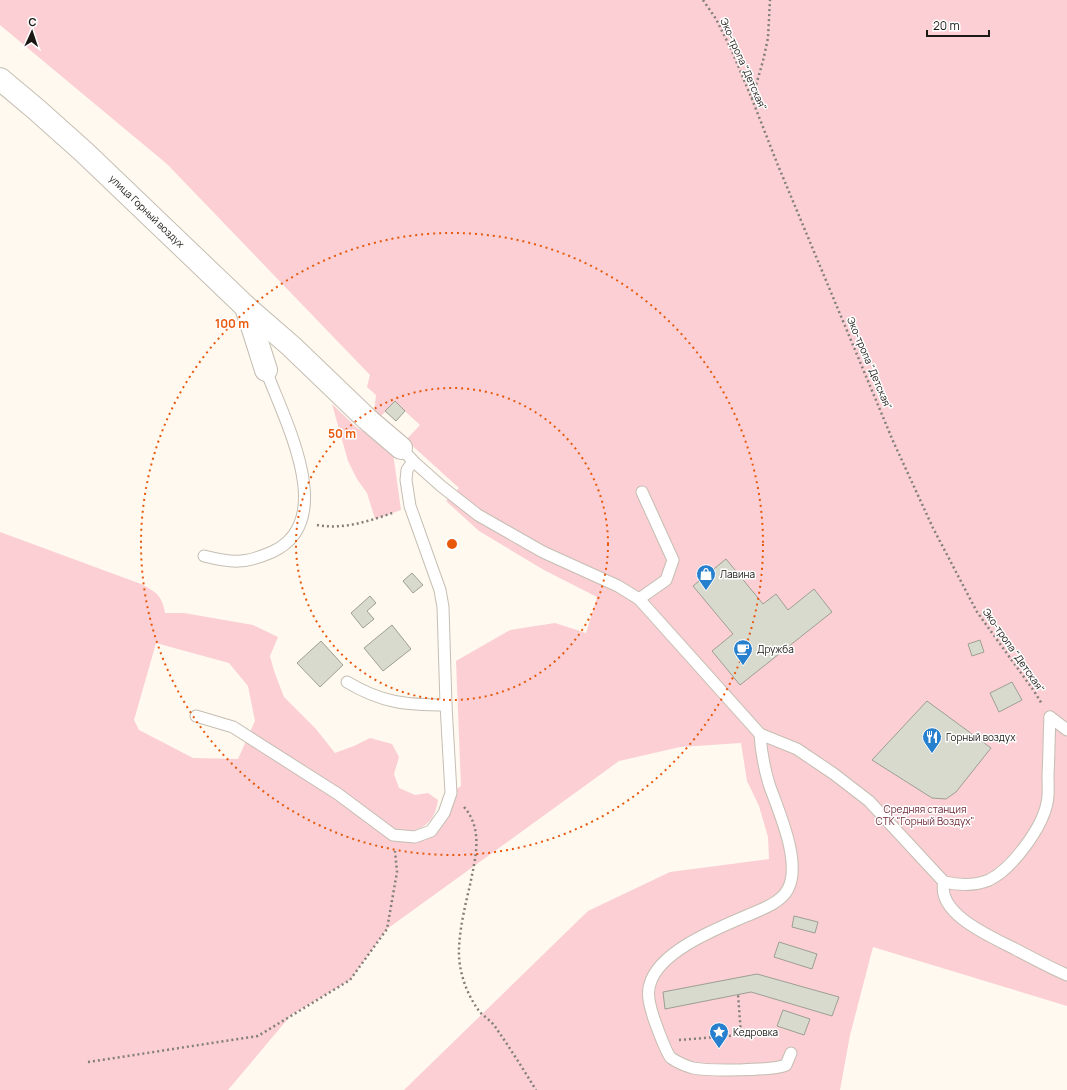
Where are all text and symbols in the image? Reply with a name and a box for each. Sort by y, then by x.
north arrow [12,12,52,52]
scale bar [927,12,989,38]
text: С [28,14,37,29]
street label: Эко-тропа "Детская" [717,16,771,112]
text: 20 m [933,17,960,34]
street label: улица Горный воздух [106,171,188,251]
street label: Эко-тропа "Детская" [844,314,896,412]
text: 100 m [215,315,249,332]
text: 50 m [328,425,356,442]
centre of rings [445,537,459,551]
shop icon: Лавина [695,563,717,591]
place label: Лавина [720,567,755,581]
street label: Эко-тропа "Детская" [980,605,1048,695]
cafe icon: Дружба [732,638,754,666]
place label: Дружба [757,642,794,656]
restaurant icon: Горный воздух [921,726,943,754]
place label: Горный воздух [946,730,1016,744]
park label: Средняя станция СТК "Горный Воздух" [876,802,974,828]
place icon: Кедровка [708,1021,730,1049]
place label: Кедровка [733,1025,778,1039]

